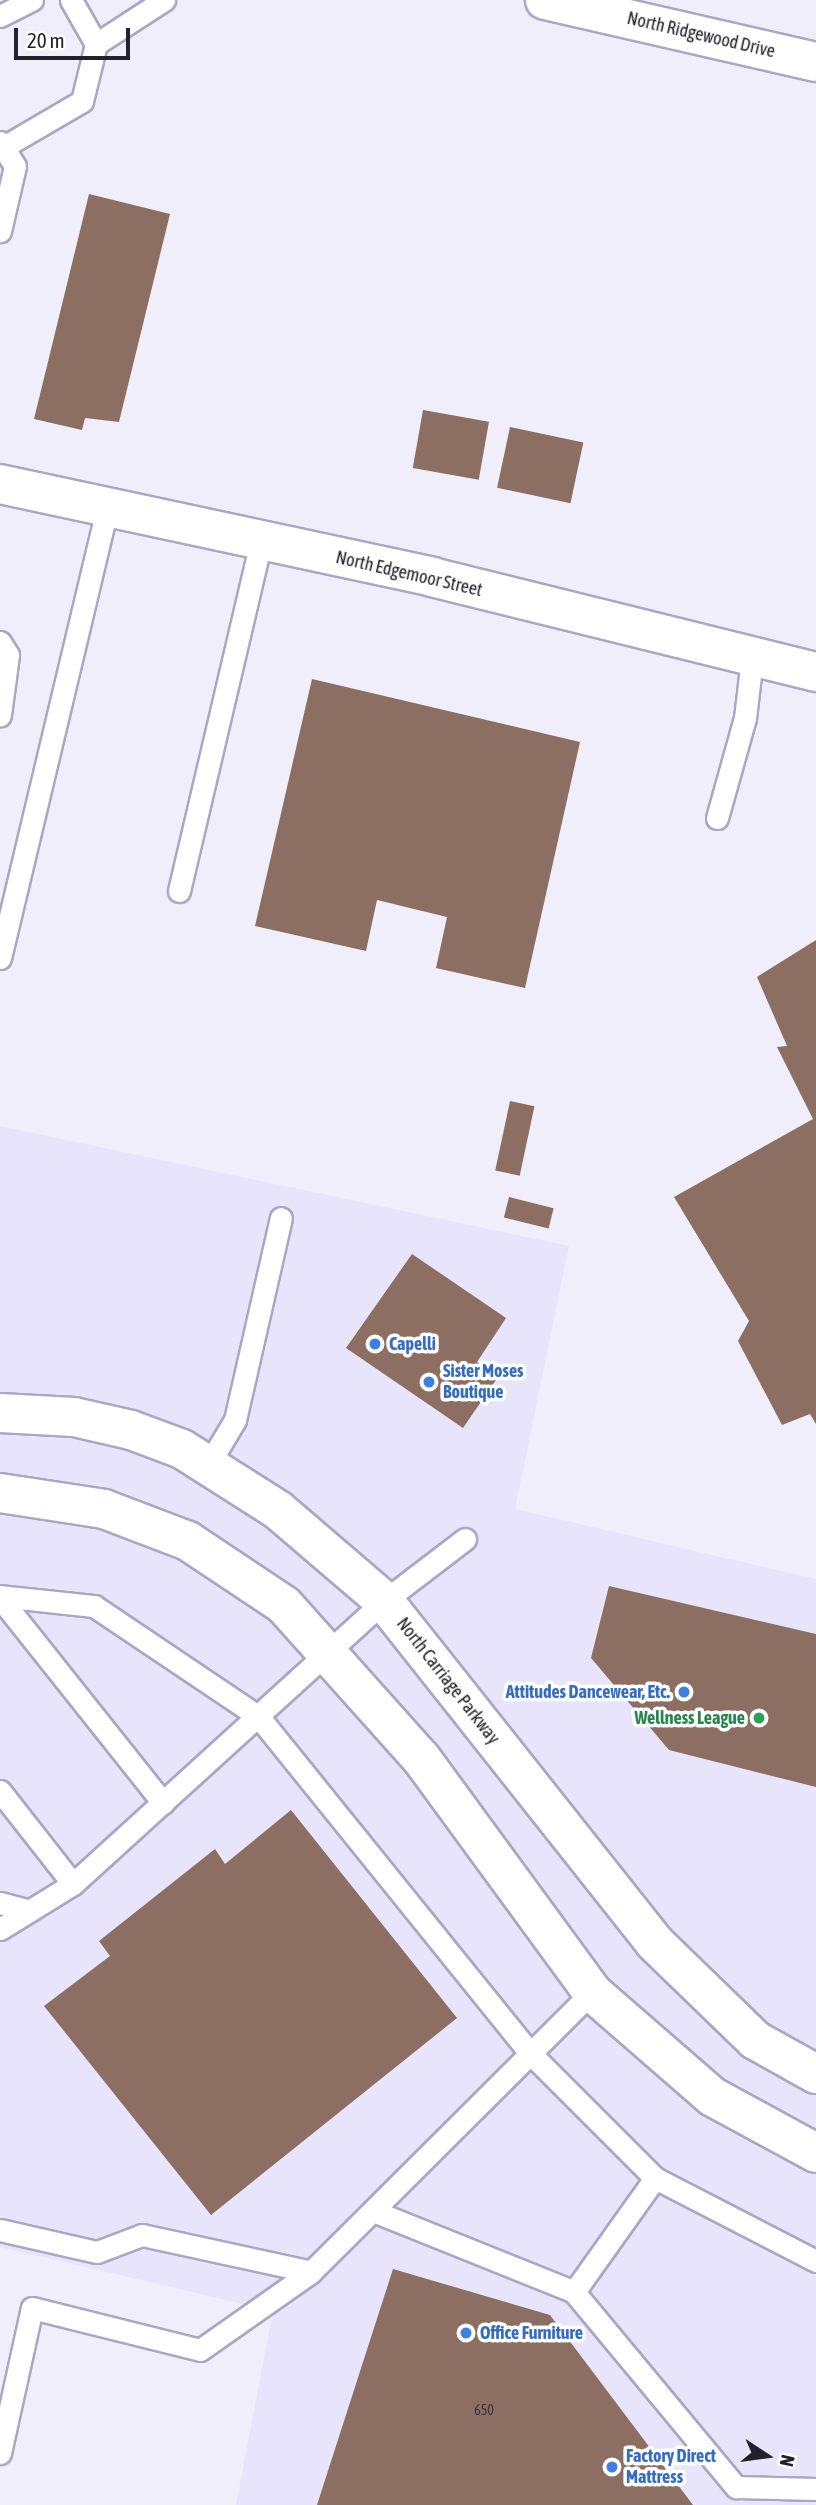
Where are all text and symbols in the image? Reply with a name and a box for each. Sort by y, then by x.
street label: North Ridgewood Drive [625,7,777,63]
scale bar [18,14,133,58]
text: 20 m [27,28,65,52]
street label: North Edgemoor Street [334,547,484,601]
place label: Capelli [389,1333,436,1355]
marker: Capelli [367,1336,383,1352]
place label: Sister Moses Boutique [443,1361,523,1404]
marker: Sister Moses Boutique [421,1374,437,1390]
street label: North Carriage Parkway [392,1613,504,1749]
place label: Attitudes Dancewear, Etc. [506,1681,670,1703]
marker: Attitudes Dancewear, Etc. [676,1684,692,1700]
place label: Wellness League [635,1707,745,1729]
marker: Wellness League [751,1710,767,1726]
place label: Office Furniture [480,2322,583,2344]
marker: Office Furniture [458,2325,474,2341]
house number: 650 [474,2402,494,2418]
north arrow [732,2421,802,2491]
place label: Factory Direct Mattress [626,2446,716,2488]
text: N [775,2453,799,2469]
marker: Factory Direct Mattress [604,2459,620,2475]

